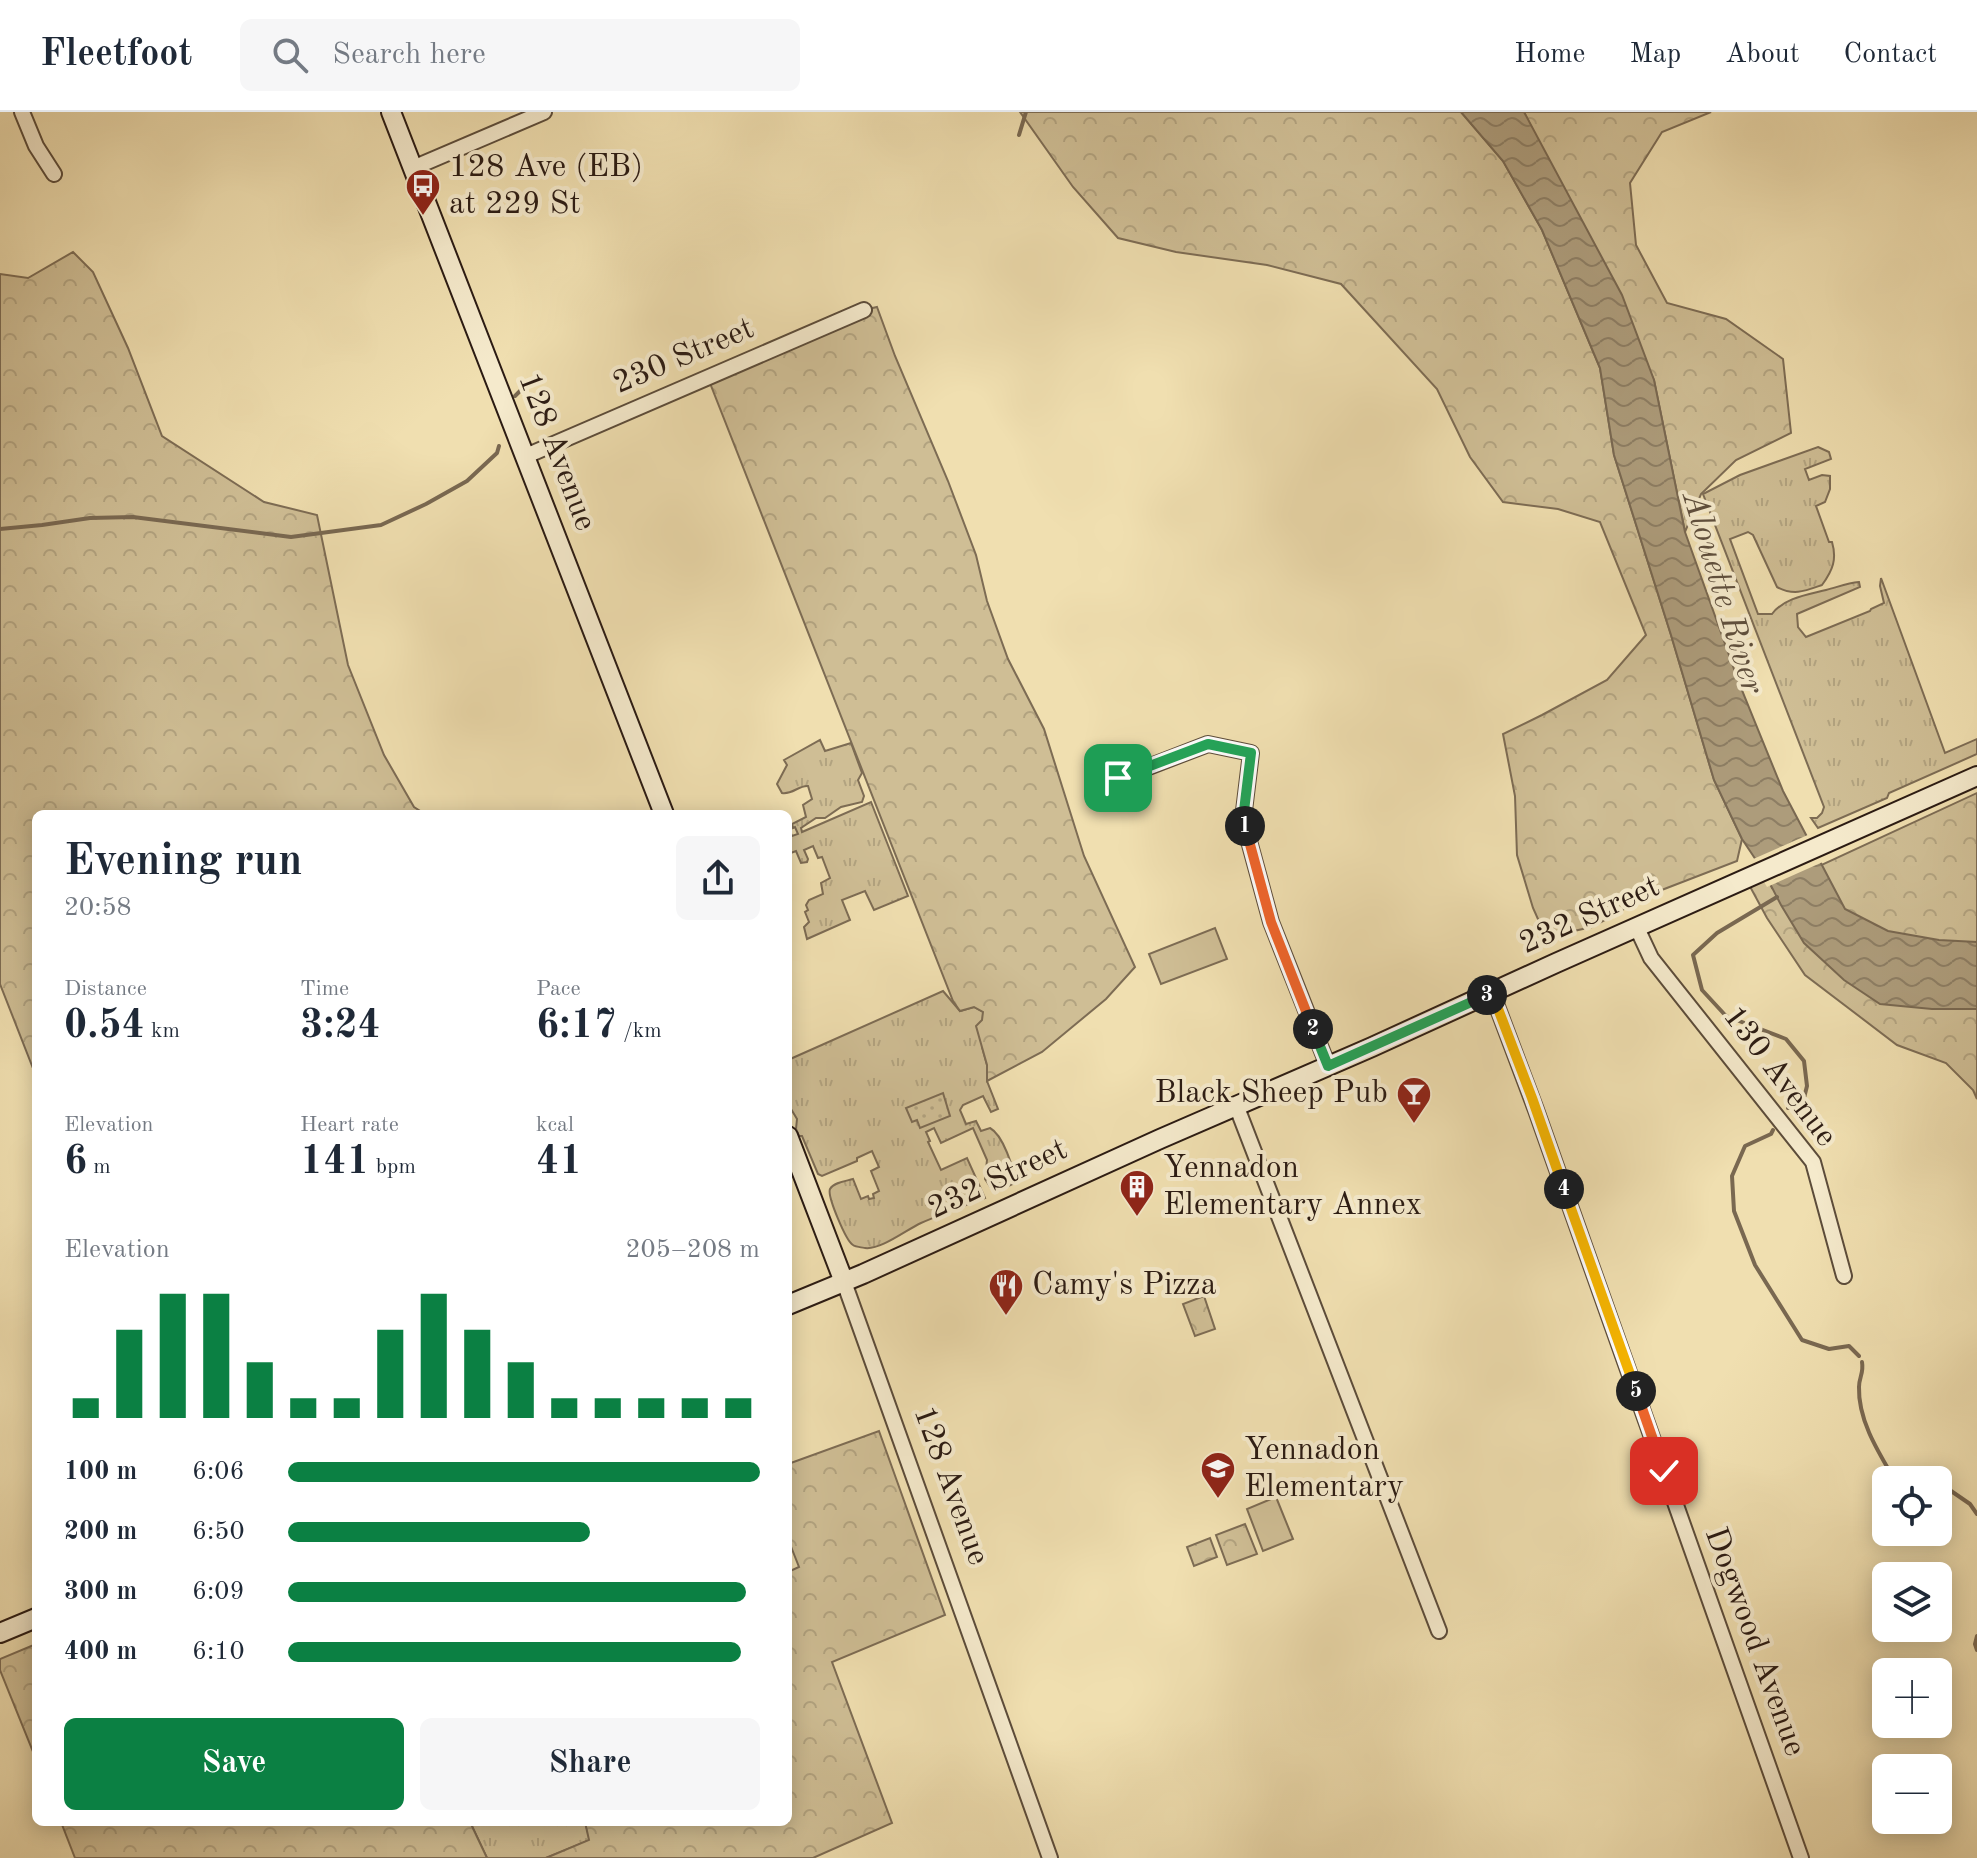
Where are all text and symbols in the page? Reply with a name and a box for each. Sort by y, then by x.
search box [240,19,800,91]
icon: search [268,33,312,77]
text: Fleetfoot [40,36,192,74]
text: Search here [332,40,486,70]
text: Home [1514,41,1585,69]
text: Map [1629,41,1681,69]
text: About [1725,41,1800,69]
text: Contact [1844,41,1937,69]
place label: 128 Ave (EB) at 229 St [449,152,643,221]
bus stop icon: 128 Ave (EB) at 229 St [404,167,442,217]
street label: 230 Street [609,313,759,401]
street label: 128 Avenue [511,369,601,535]
water label: Alouette River [1675,486,1769,699]
pin [1084,744,1152,812]
icon: arrive [1096,756,1140,800]
pin: 1 [1225,806,1265,846]
text: 1 [1239,815,1251,837]
button: share [676,836,760,920]
text: Evening run [64,840,302,884]
street label: 232 Street [1515,871,1665,961]
text: 20:58 [64,895,132,921]
pin: 3 [1467,975,1507,1015]
text: Distance [64,978,147,1000]
text: Time [300,978,349,1000]
text: Pace [536,978,581,1000]
text: 3 [1481,984,1493,1006]
street label: 130 Avenue [1716,1001,1842,1153]
text: 0.54 [64,1007,145,1047]
text: 3:24 [300,1007,381,1047]
text: 6:17 [536,1007,617,1047]
pin: 2 [1293,1009,1333,1049]
text: 2 [1307,1018,1319,1040]
text: km [145,1020,180,1042]
text: /km [617,1020,662,1042]
bar icon: Black Sheep Pub [1395,1075,1433,1125]
place label: Black Sheep Pub [1154,1078,1388,1110]
text: Elevation [64,1114,154,1136]
text: Heart rate [300,1114,399,1136]
text: kcal [536,1114,574,1136]
street label: 232 Street [924,1134,1072,1226]
text: 6 [64,1143,87,1183]
text: 141 [300,1143,370,1183]
text: 41 [536,1143,582,1183]
place label: Yennadon Elementary Annex [1163,1153,1422,1222]
text: m [87,1156,111,1178]
text: bpm [370,1156,416,1178]
building icon: Yennadon Elementary Annex [1118,1168,1156,1218]
pin: 4 [1544,1169,1584,1209]
text: 4 [1558,1178,1570,1200]
text: Elevation [64,1237,170,1263]
text: 205–208 m [625,1237,760,1263]
restaurant icon: Camy's Pizza [987,1267,1025,1317]
place label: Camy's Pizza [1032,1270,1217,1302]
pin: 5 [1616,1371,1656,1411]
text: 5 [1630,1380,1642,1402]
street label: 128 Avenue [907,1402,993,1570]
place label: Yennadon Elementary [1244,1435,1404,1504]
pin [1630,1437,1698,1505]
icon: check [1642,1449,1686,1493]
school or university icon: Yennadon Elementary [1199,1450,1237,1500]
text: 100 m [64,1459,137,1485]
text: 6:06 [192,1459,245,1485]
map controls [1872,1466,1952,1834]
button: locate [1872,1466,1952,1546]
text: 200 m [64,1519,137,1545]
text: 6:50 [192,1519,245,1545]
street label: Dogwood Avenue [1698,1524,1810,1760]
button: layers [1872,1562,1952,1642]
text: 300 m [64,1579,137,1605]
text: 6:09 [192,1579,245,1605]
text: 400 m [64,1639,137,1665]
text: 6:10 [192,1639,245,1665]
button: + [1872,1658,1952,1738]
button: Save [64,1718,404,1810]
button: Share [420,1718,760,1810]
button: − [1872,1754,1952,1834]

